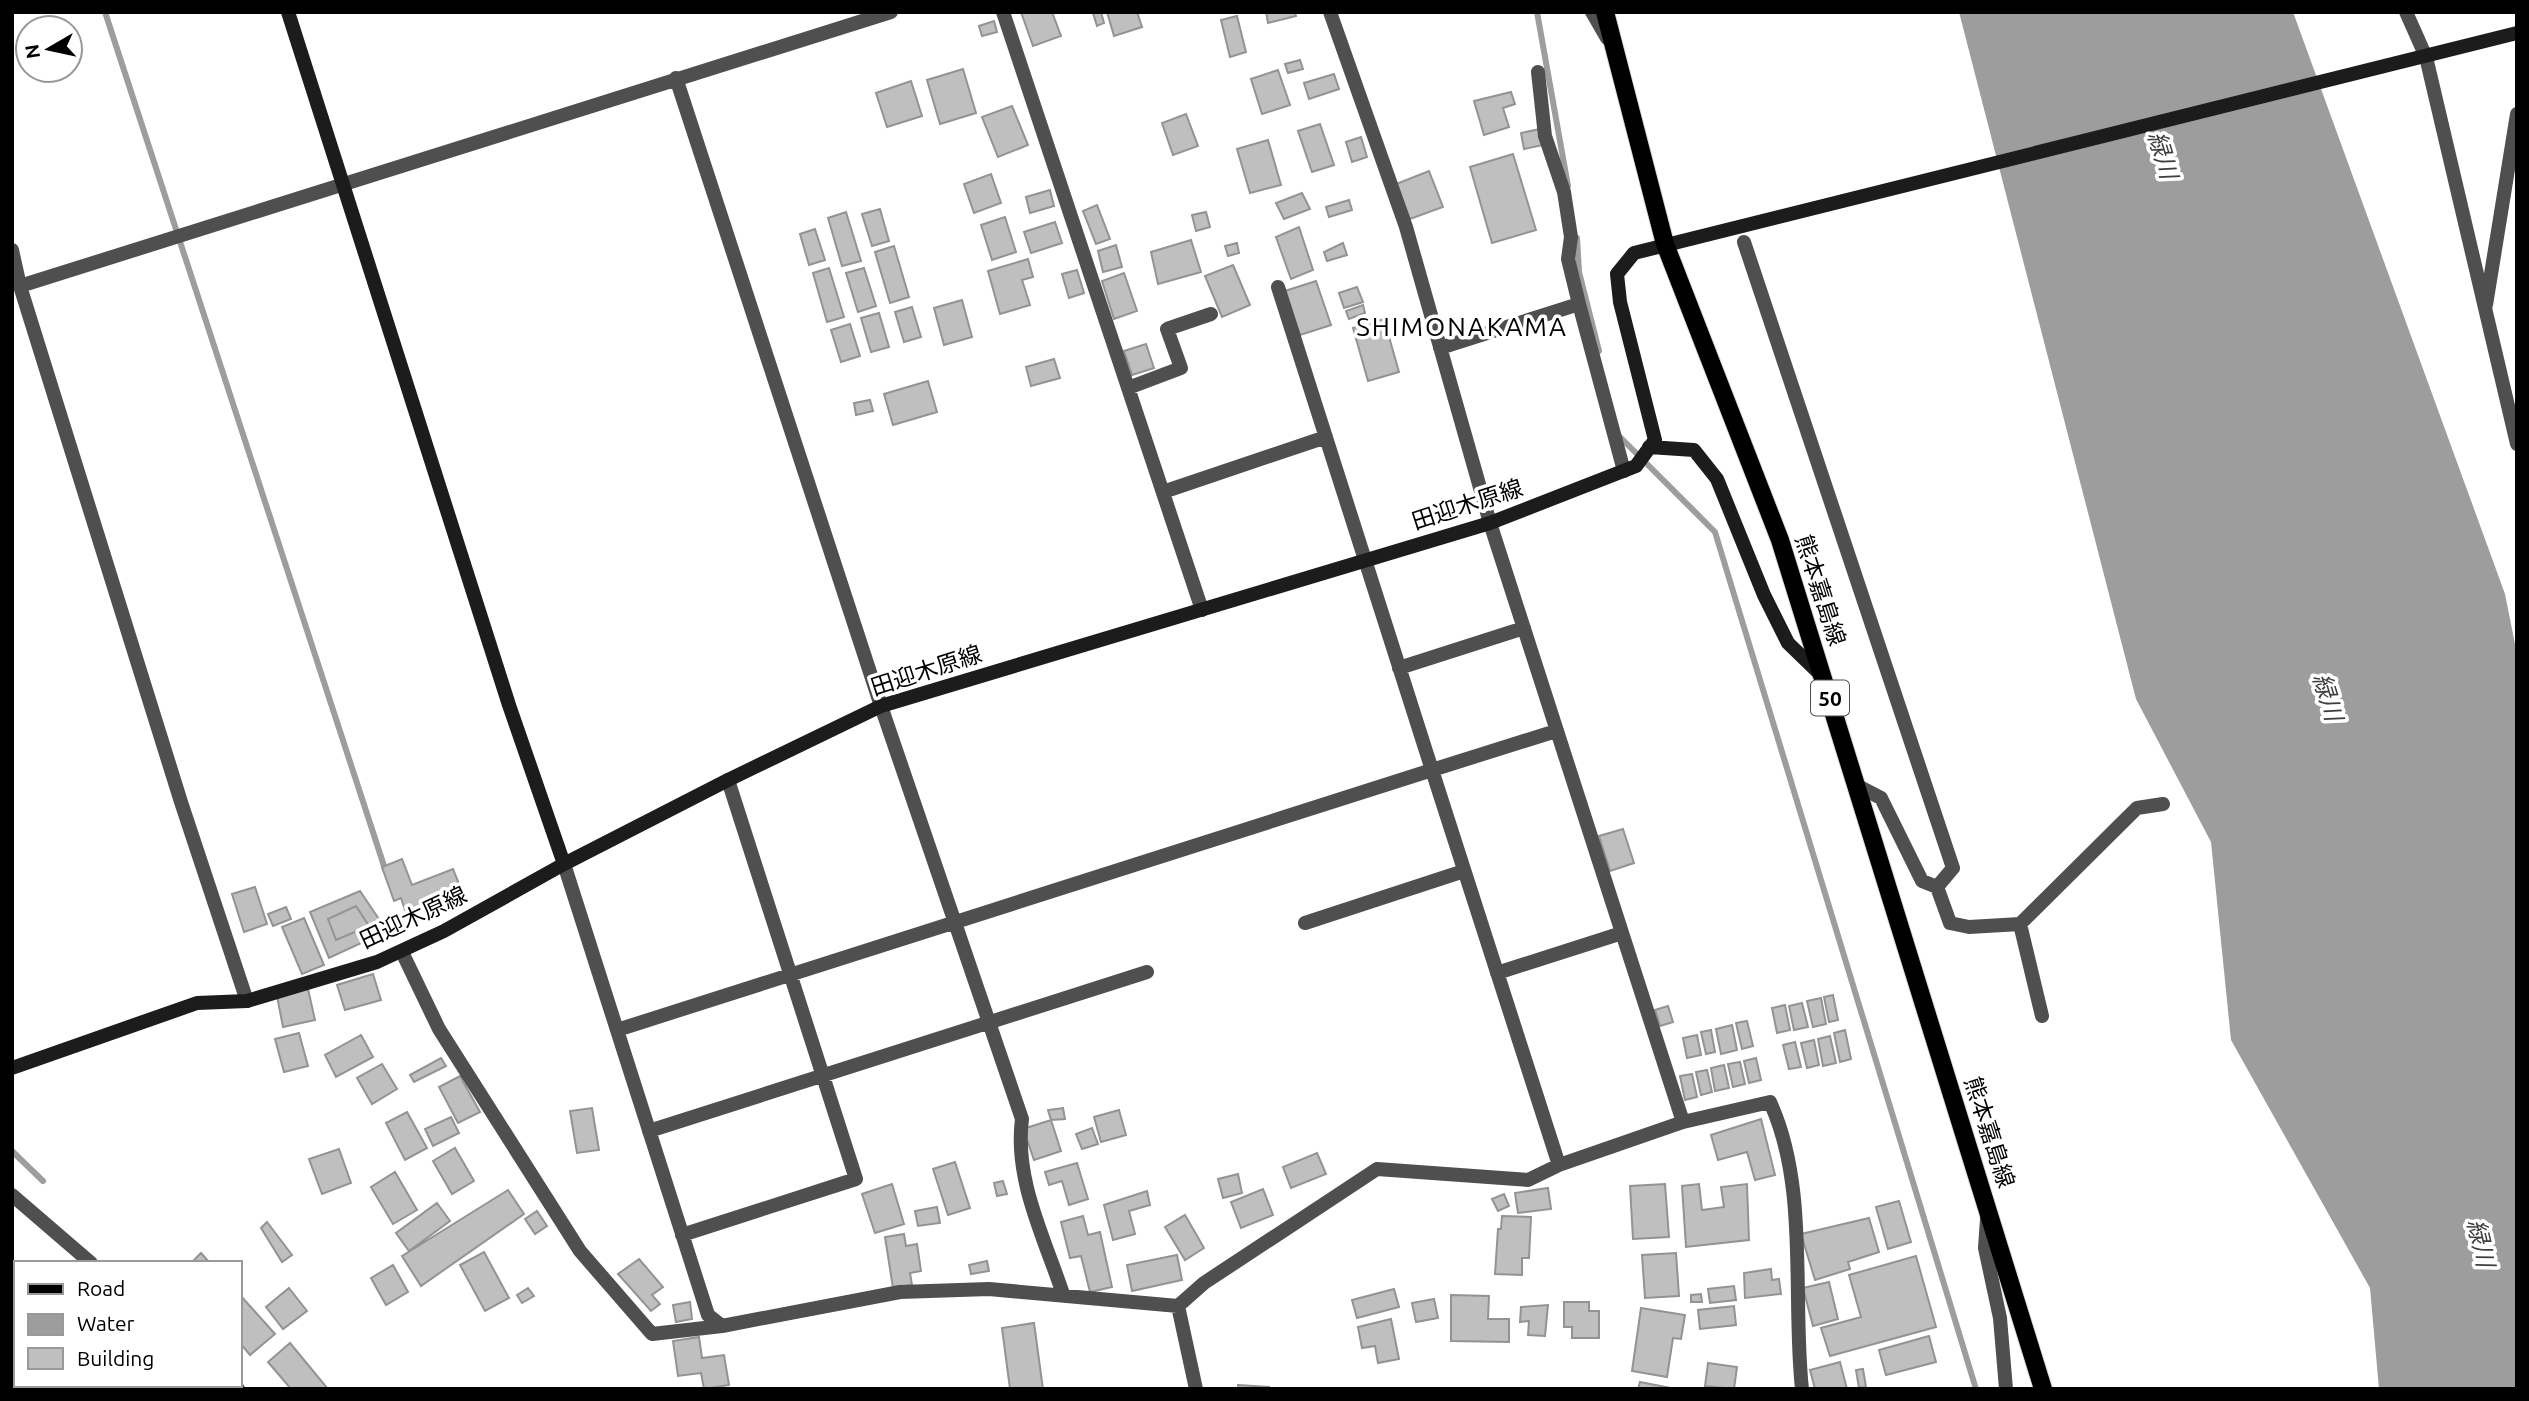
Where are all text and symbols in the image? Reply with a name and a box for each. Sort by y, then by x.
north arrow [14,14,84,84]
text: N [20,43,44,60]
water label: 緑川 [2143,128,2184,185]
district label: SHIMONAKAMA [1356,312,1568,341]
street label: 田迎木原線 [1408,474,1526,534]
street label: 熊本嘉島線 [1791,531,1851,649]
street label: 田迎木原線 [867,640,985,700]
water label: 緑川 [2308,670,2349,727]
road number: 50 [1811,680,1849,716]
street label: 田迎木原線 [356,881,470,953]
street label: 熊本嘉島線 [1960,1073,2020,1191]
water label: 緑川 [2462,1217,2500,1272]
legend [14,1261,242,1387]
text: Road [77,1276,125,1300]
text: Water [77,1311,135,1335]
text: Building [77,1346,154,1370]

